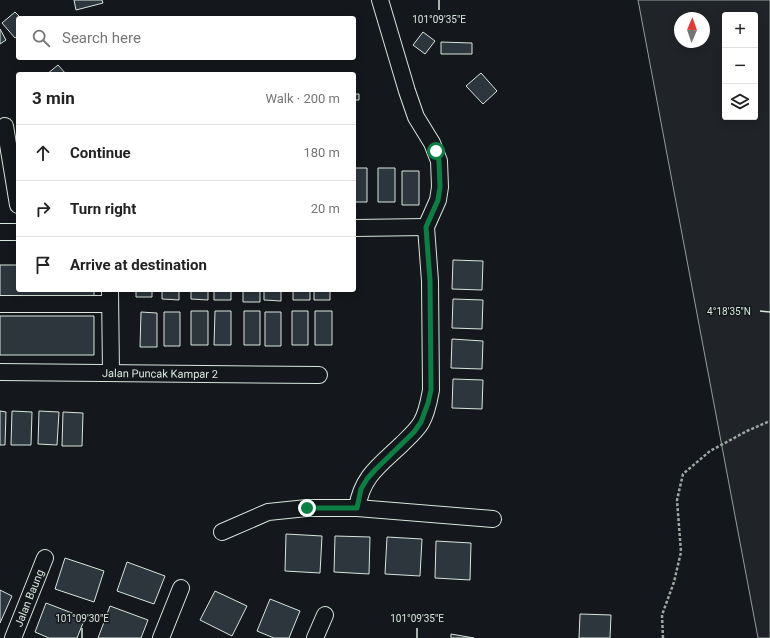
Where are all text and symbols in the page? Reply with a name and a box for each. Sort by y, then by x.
north arrow [674,12,710,48]
map controls [722,12,758,120]
button: + [722,12,758,48]
text: 101°09'35"E [412,14,466,25]
search box [16,16,356,60]
icon: search [30,27,52,49]
text: Search here [62,29,141,47]
button: − [722,48,758,84]
button: layers [722,84,758,120]
text: 3 min [32,88,75,108]
text: Walk · 200 m [265,91,340,106]
icon: ahead [32,142,54,164]
route start [427,142,445,160]
text: Continue [70,144,131,162]
text: 180 m [303,145,340,160]
icon: right [32,198,54,220]
text: Turn right [70,200,136,218]
text: 20 m [311,201,340,216]
icon: arrive [32,254,54,276]
text: Arrive at destination [70,256,207,274]
text: 4°18'35"N [707,306,751,317]
street label: Jalan Puncak Kampar 2 [102,366,218,381]
route end [298,499,316,517]
street label: Jalan Baung [12,567,46,629]
text: 101°09'30"E [55,613,109,624]
text: 101°09'35"E [390,613,444,624]

